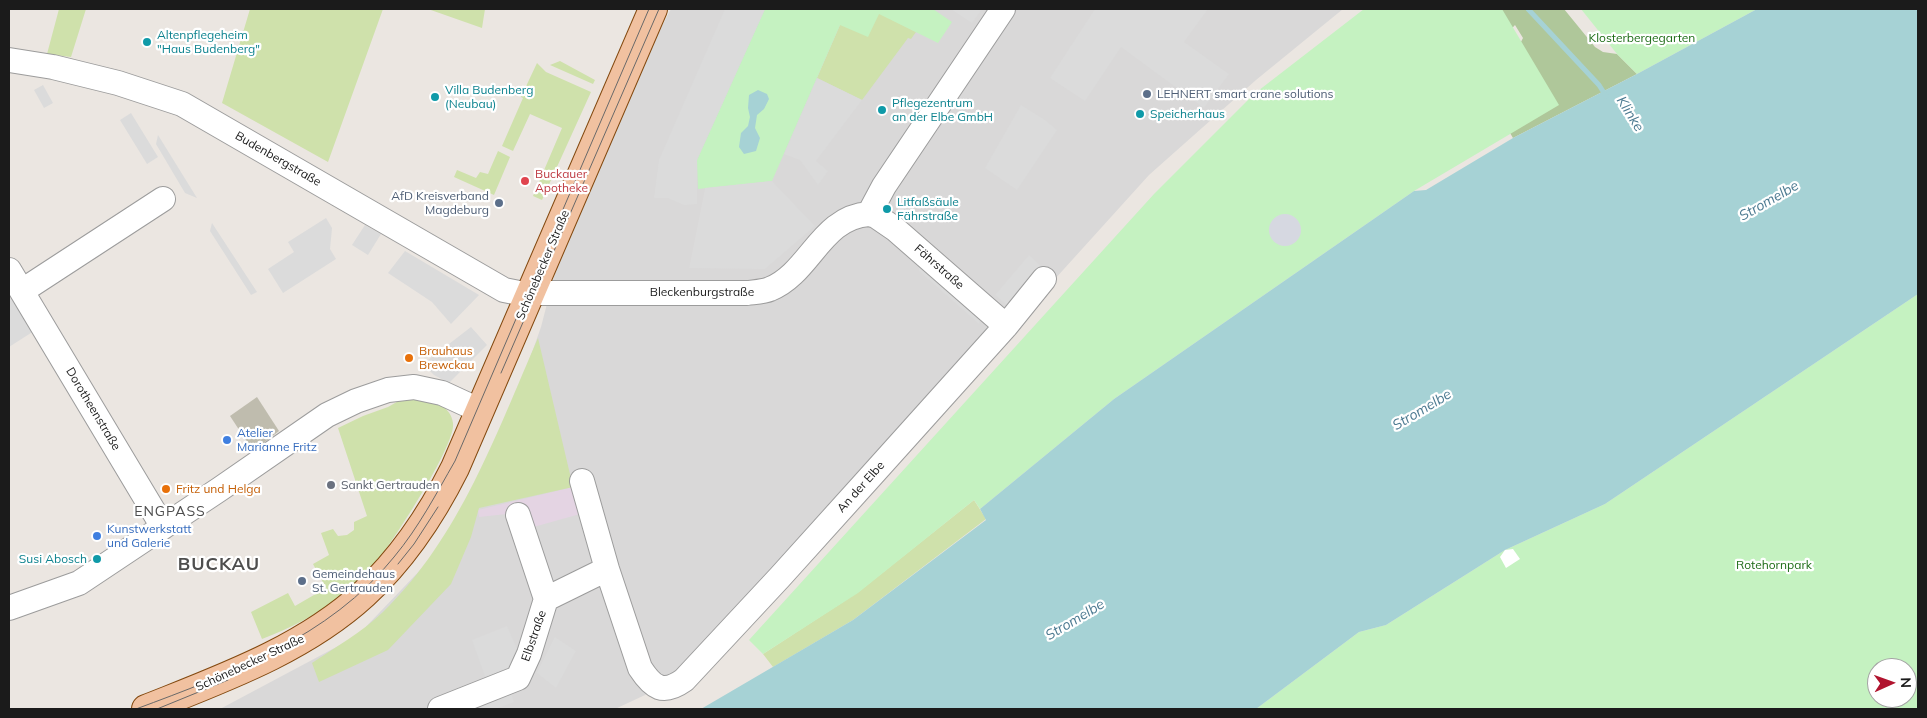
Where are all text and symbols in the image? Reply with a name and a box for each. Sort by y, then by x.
place label: Altenpflegeheim "Haus Budenberg" [157,28,260,56]
park label: Klosterbergegarten [1589,31,1695,45]
marker: Altenpflegeheim "Haus Budenberg" [141,36,153,48]
place label: Villa Budenberg (Neubau) [445,83,533,111]
place label: LEHNERT smart crane solutions [1157,87,1334,101]
marker: LEHNERT smart crane solutions [1141,88,1153,100]
marker: Villa Budenberg (Neubau) [429,91,441,103]
water label: Klinke [1613,93,1647,135]
place label: Pflegezentrum an der Elbe GmbH [892,96,993,124]
marker: Pflegezentrum an der Elbe GmbH [876,104,888,116]
place label: Speicherhaus [1150,107,1225,121]
marker: Speicherhaus [1134,108,1146,120]
street label: Budenbergstraße [232,129,324,189]
place label: Buckauer Apotheke [535,167,588,195]
marker: Buckauer Apotheke [519,175,531,187]
water label: Stromelbe [1736,177,1802,225]
place label: AfD Kreisverband Magdeburg [391,189,489,217]
place label: Litfaßsäule Fährstraße [897,195,959,223]
marker: AfD Kreisverband Magdeburg [493,197,505,209]
marker: Litfaßsäule Fährstraße [881,203,893,215]
street label: Schönebecker Straße [513,208,573,322]
street label: Fährstraße [911,242,967,292]
street label: Bleckenburgstraße [650,285,754,299]
place label: Brauhaus Brewckau [419,344,474,372]
marker: Brauhaus Brewckau [403,352,415,364]
street label: Dorotheenstraße [63,365,123,453]
water label: Stromelbe [1389,386,1455,434]
place label: Atelier Marianne Fritz [237,426,317,454]
marker: Atelier Marianne Fritz [221,434,233,446]
street label: An der Elbe [834,458,888,516]
place label: Sankt Gertrauden [341,478,439,492]
marker: Sankt Gertrauden [325,479,337,491]
place label: Fritz und Helga [176,482,261,496]
marker: Fritz und Helga [160,483,172,495]
district label: ENGPASS [133,504,207,520]
place label: Kunstwerkstatt und Galerie [107,522,191,550]
marker: Kunstwerkstatt und Galerie [91,530,103,542]
place label: Susi Abosch [19,552,87,566]
marker: Susi Abosch [91,553,103,565]
district label: BUCKAU [177,554,261,576]
park label: Rotehornpark [1736,558,1812,572]
place label: Gemeindehaus St. Gertrauden [312,567,395,595]
marker: Gemeindehaus St. Gertrauden [296,575,308,587]
water label: Stromelbe [1042,596,1108,644]
street label: Elbstraße [519,609,549,663]
street label: Schönebecker Straße [194,632,306,694]
north arrow [1867,658,1917,708]
text: N [1897,677,1915,688]

